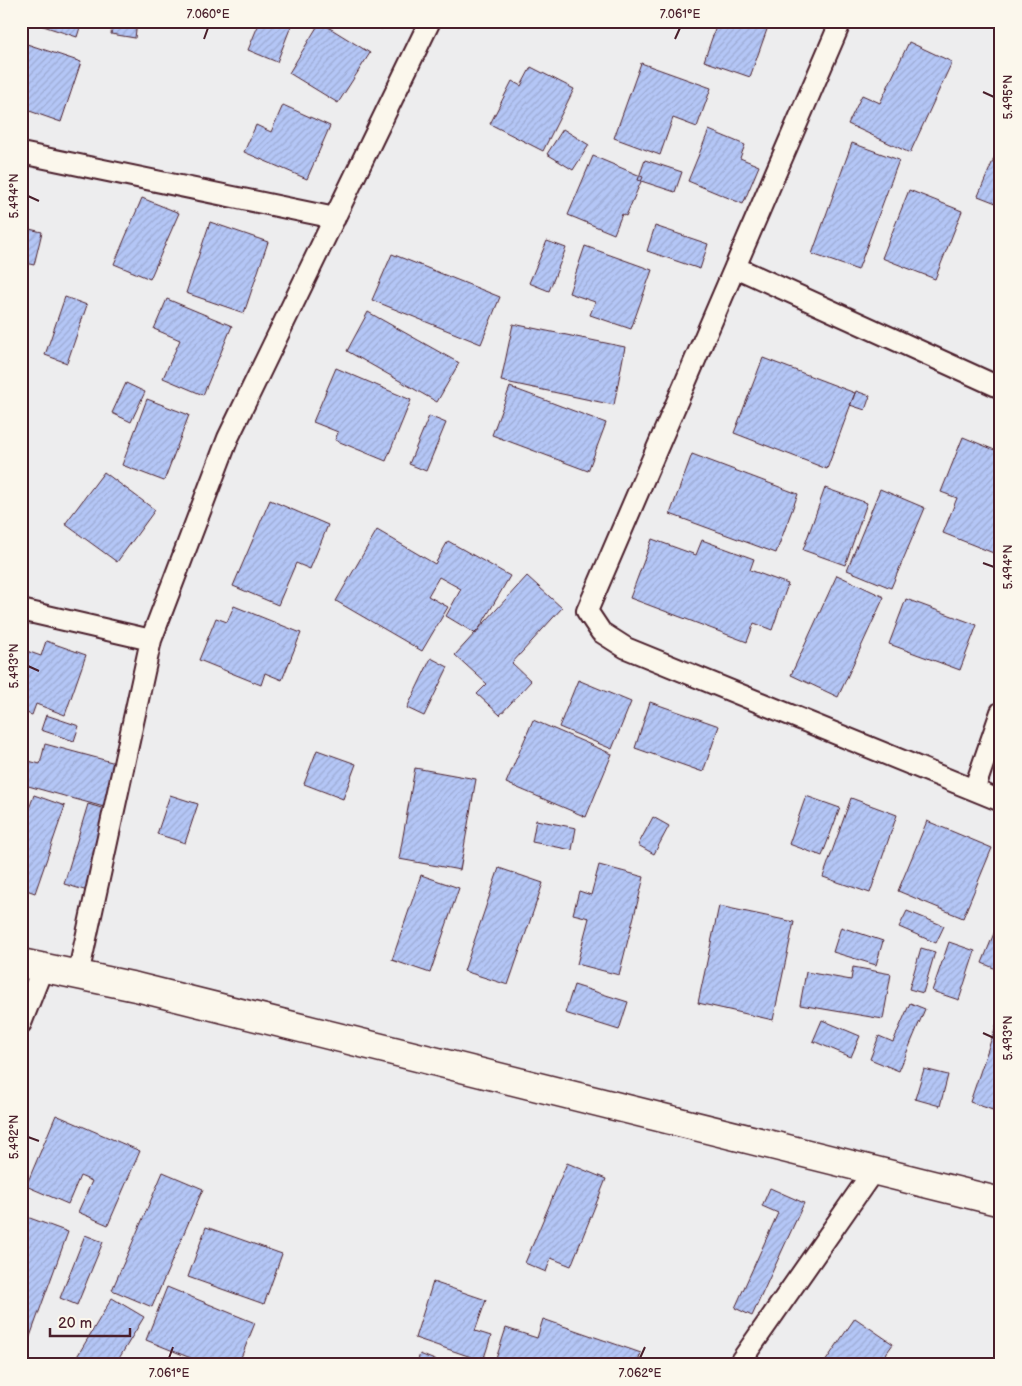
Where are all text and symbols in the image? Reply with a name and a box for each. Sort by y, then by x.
text: 7.060°E [186,7,230,22]
text: 7.061°E [660,7,700,22]
text: 5.495°N [1001,75,1016,119]
text: 5.494°N [7,174,22,218]
text: 5.494°N [1001,545,1016,589]
text: 5.493°N [7,643,22,689]
text: 5.493°N [1001,1015,1016,1061]
text: 5.492°N [7,1115,22,1159]
scale bar [50,1306,130,1338]
text: 20 m [58,1314,92,1333]
text: 7.061°E [149,1366,189,1381]
text: 7.062°E [619,1366,661,1381]

